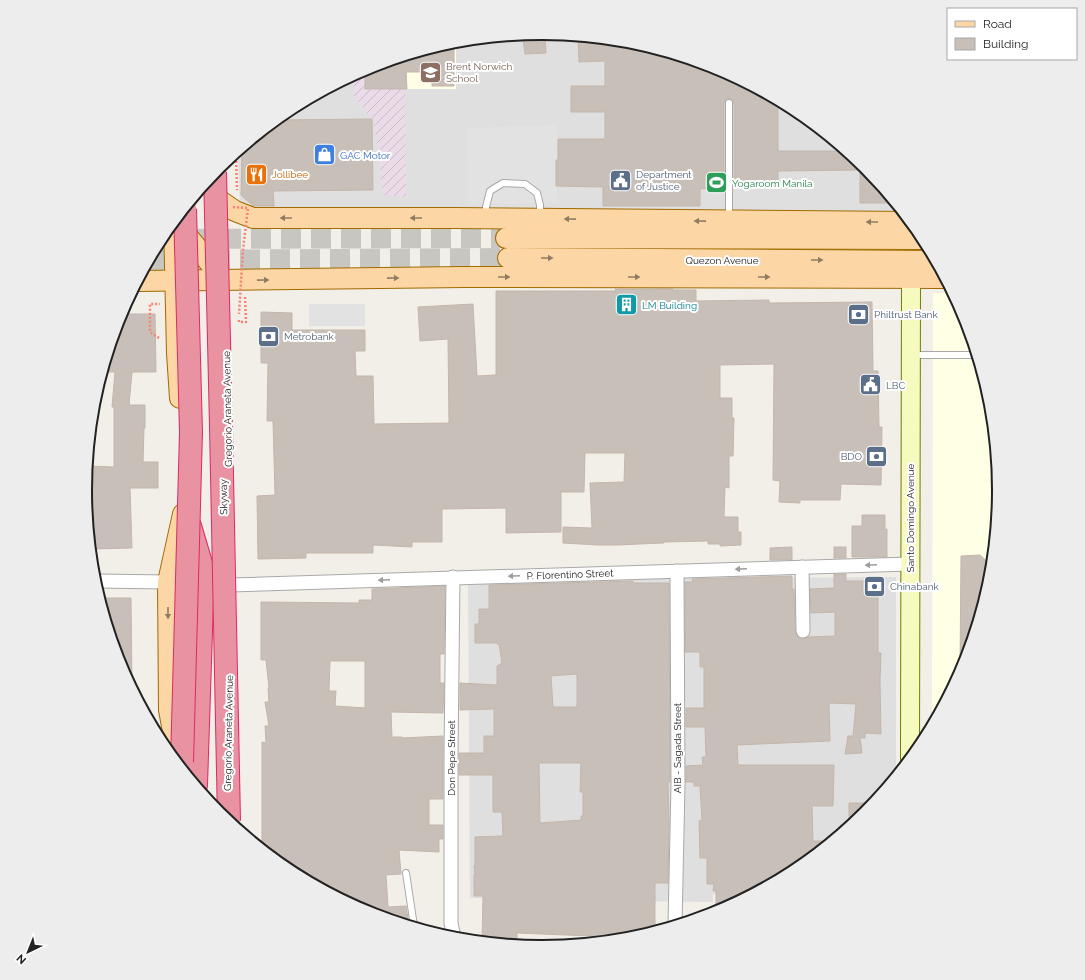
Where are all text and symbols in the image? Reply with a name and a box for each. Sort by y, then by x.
legend [947,8,1077,60]
text: Road [983,17,1012,31]
text: Building [983,37,1029,51]
school or university icon: Brent Norwich School [418,59,444,85]
place label: Brent Norwich School [446,61,512,84]
shop icon: GAC Motor [312,142,338,168]
place label: GAC Motor [340,150,391,161]
restaurant icon: Jollibee [244,161,270,187]
public building icon: Department of Justice [607,167,633,193]
place label: Jollibee [272,169,308,180]
place label: Department of Justice [636,169,692,192]
sports icon: Yogaroom Manila [704,170,730,196]
place label: Yogaroom Manila [732,178,813,189]
one-way arrow [279,215,292,221]
one-way arrow [409,215,422,221]
one-way arrow [563,216,576,222]
one-way arrow [693,218,706,224]
one-way arrow [865,219,878,225]
one-way arrow [541,255,554,261]
street label: Quezon Avenue [685,255,759,266]
one-way arrow [811,257,824,263]
one-way arrow [498,274,511,280]
one-way arrow [628,274,641,280]
one-way arrow [758,274,771,280]
one-way arrow [387,275,400,281]
one-way arrow [257,277,270,283]
building icon: LM Building [613,292,639,318]
place label: LM Building [642,300,697,311]
bank icon: Philtrust Bank [846,301,872,327]
place label: Philtrust Bank [874,309,938,320]
bank icon: Metrobank [256,323,282,349]
place label: Metrobank [284,331,335,342]
street label: Gregorio Araneta Avenue [221,351,234,467]
public building icon: LBC [858,372,884,398]
place label: LBC [886,380,905,391]
bank icon: BDO [864,443,890,469]
place label: BDO [841,451,862,462]
street label: Santo Domingo Avenue [905,463,916,572]
street label: Skyway [218,479,229,515]
one-way arrow [864,562,877,568]
one-way arrow [734,566,747,572]
street label: P. Florentino Street [526,567,614,582]
one-way arrow [508,572,520,579]
bank icon: Chinabank [861,573,887,599]
one-way arrow [378,576,390,583]
place label: Chinabank [890,581,940,592]
one-way arrow [165,607,171,620]
street label: Gregorio Araneta Avenue [222,675,235,791]
street label: AIB - Sagada Street [672,702,683,793]
street label: Don Pepe Street [446,719,457,796]
north arrow [8,932,48,972]
text: N [14,951,29,967]

